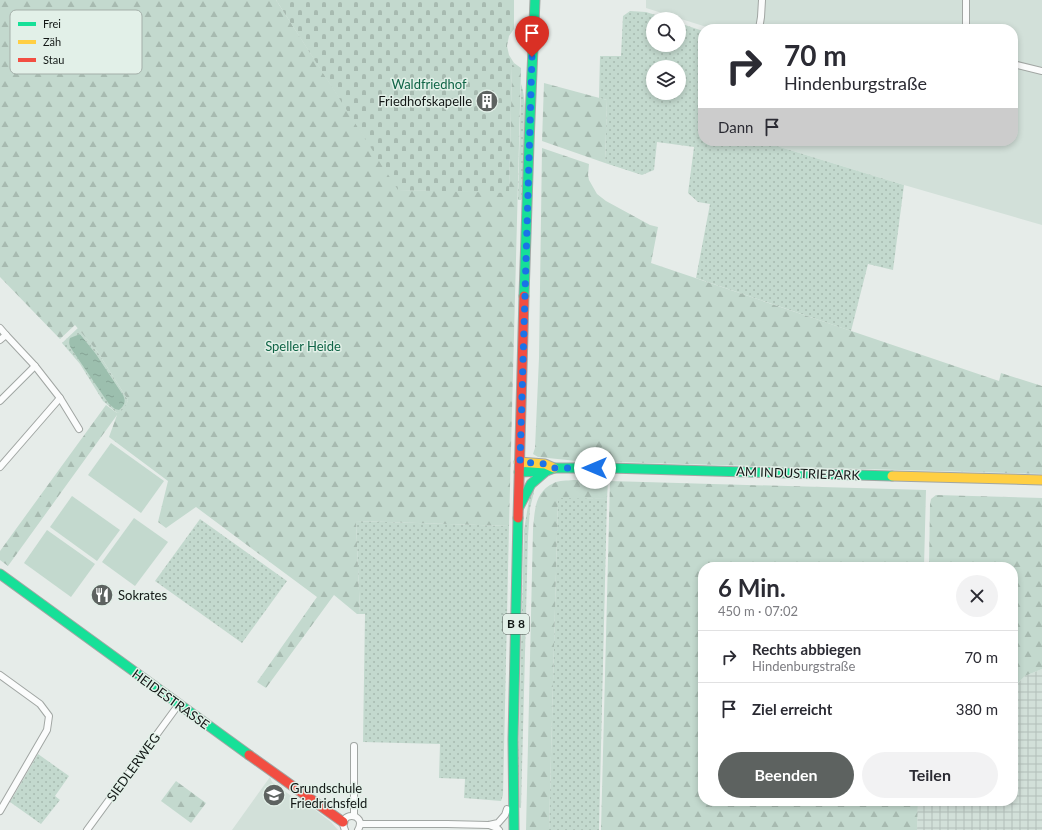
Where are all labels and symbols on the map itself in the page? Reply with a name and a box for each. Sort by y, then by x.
legend [10,10,142,74]
pin [515,16,549,57]
text: Frei [43,17,61,30]
text: Zäh [43,35,61,48]
text: Stau [43,53,64,66]
park label: Waldfriedhof [391,76,467,92]
building icon: Friedhofskapelle [474,88,500,114]
place label: Friedhofskapelle [378,93,472,109]
park label: Speller Heide [265,338,341,354]
position arrow [574,447,616,489]
street label: AM INDUSTRIEPARK [736,463,861,483]
restaurant icon: Sokrates [89,582,115,608]
place label: Sokrates [118,587,167,603]
road number: B 8 [503,614,529,634]
street label: HEIDESTRASSE [129,666,213,732]
street label: SIEDLERWEG [103,730,163,804]
place label: Grundschule Friedrichsfeld [290,780,367,811]
school or university icon: Grundschule Friedrichsfeld [261,782,287,808]

